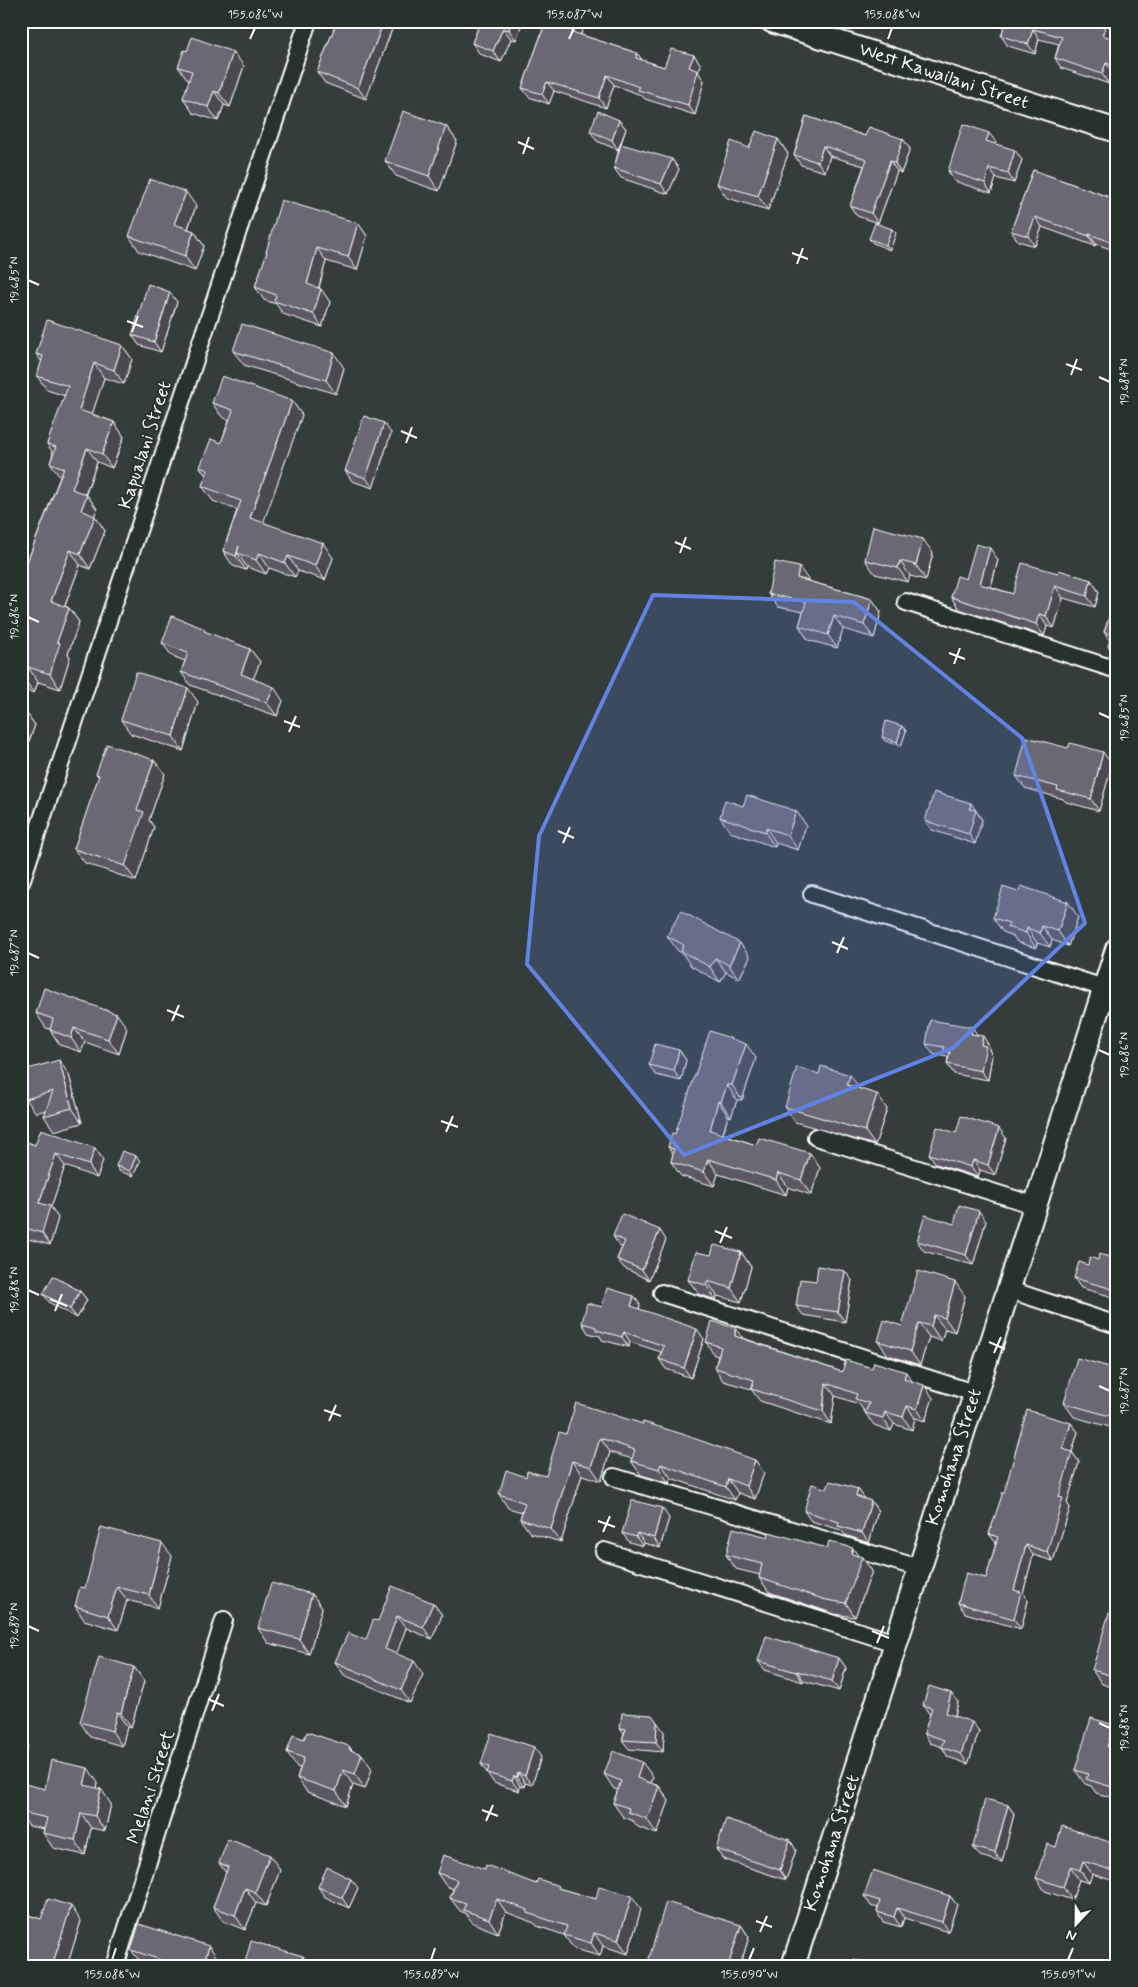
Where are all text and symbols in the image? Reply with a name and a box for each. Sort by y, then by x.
text: 155.086°W [227,7,283,23]
text: 155.087°W [546,7,602,23]
text: 155.088°W [864,7,920,23]
street label: West Kawailani Street [856,37,1032,115]
text: 19.685°N [7,257,23,303]
text: 19.684°N [1117,358,1133,406]
street label: Kapualani Street [113,378,177,512]
text: 19.686°N [7,594,23,640]
text: 19.685°N [1117,695,1133,741]
text: 19.687°N [7,930,23,976]
text: 19.686°N [1117,1032,1133,1078]
text: 19.688°N [7,1267,23,1313]
text: 19.687°N [1117,1368,1133,1414]
street label: Komohana Street [920,1385,988,1529]
text: 19.689°N [7,1603,23,1649]
text: 19.688°N [1117,1705,1133,1751]
street label: Melani Street [121,1727,181,1847]
street label: Komohana Street [798,1771,866,1915]
north arrow [1050,1900,1100,1950]
text: N [1064,1925,1079,1945]
text: 155.088°W [84,1967,140,1983]
text: 155.089°W [403,1967,459,1983]
text: 155.090°W [720,1967,778,1983]
text: 155.091°W [1041,1967,1095,1983]

